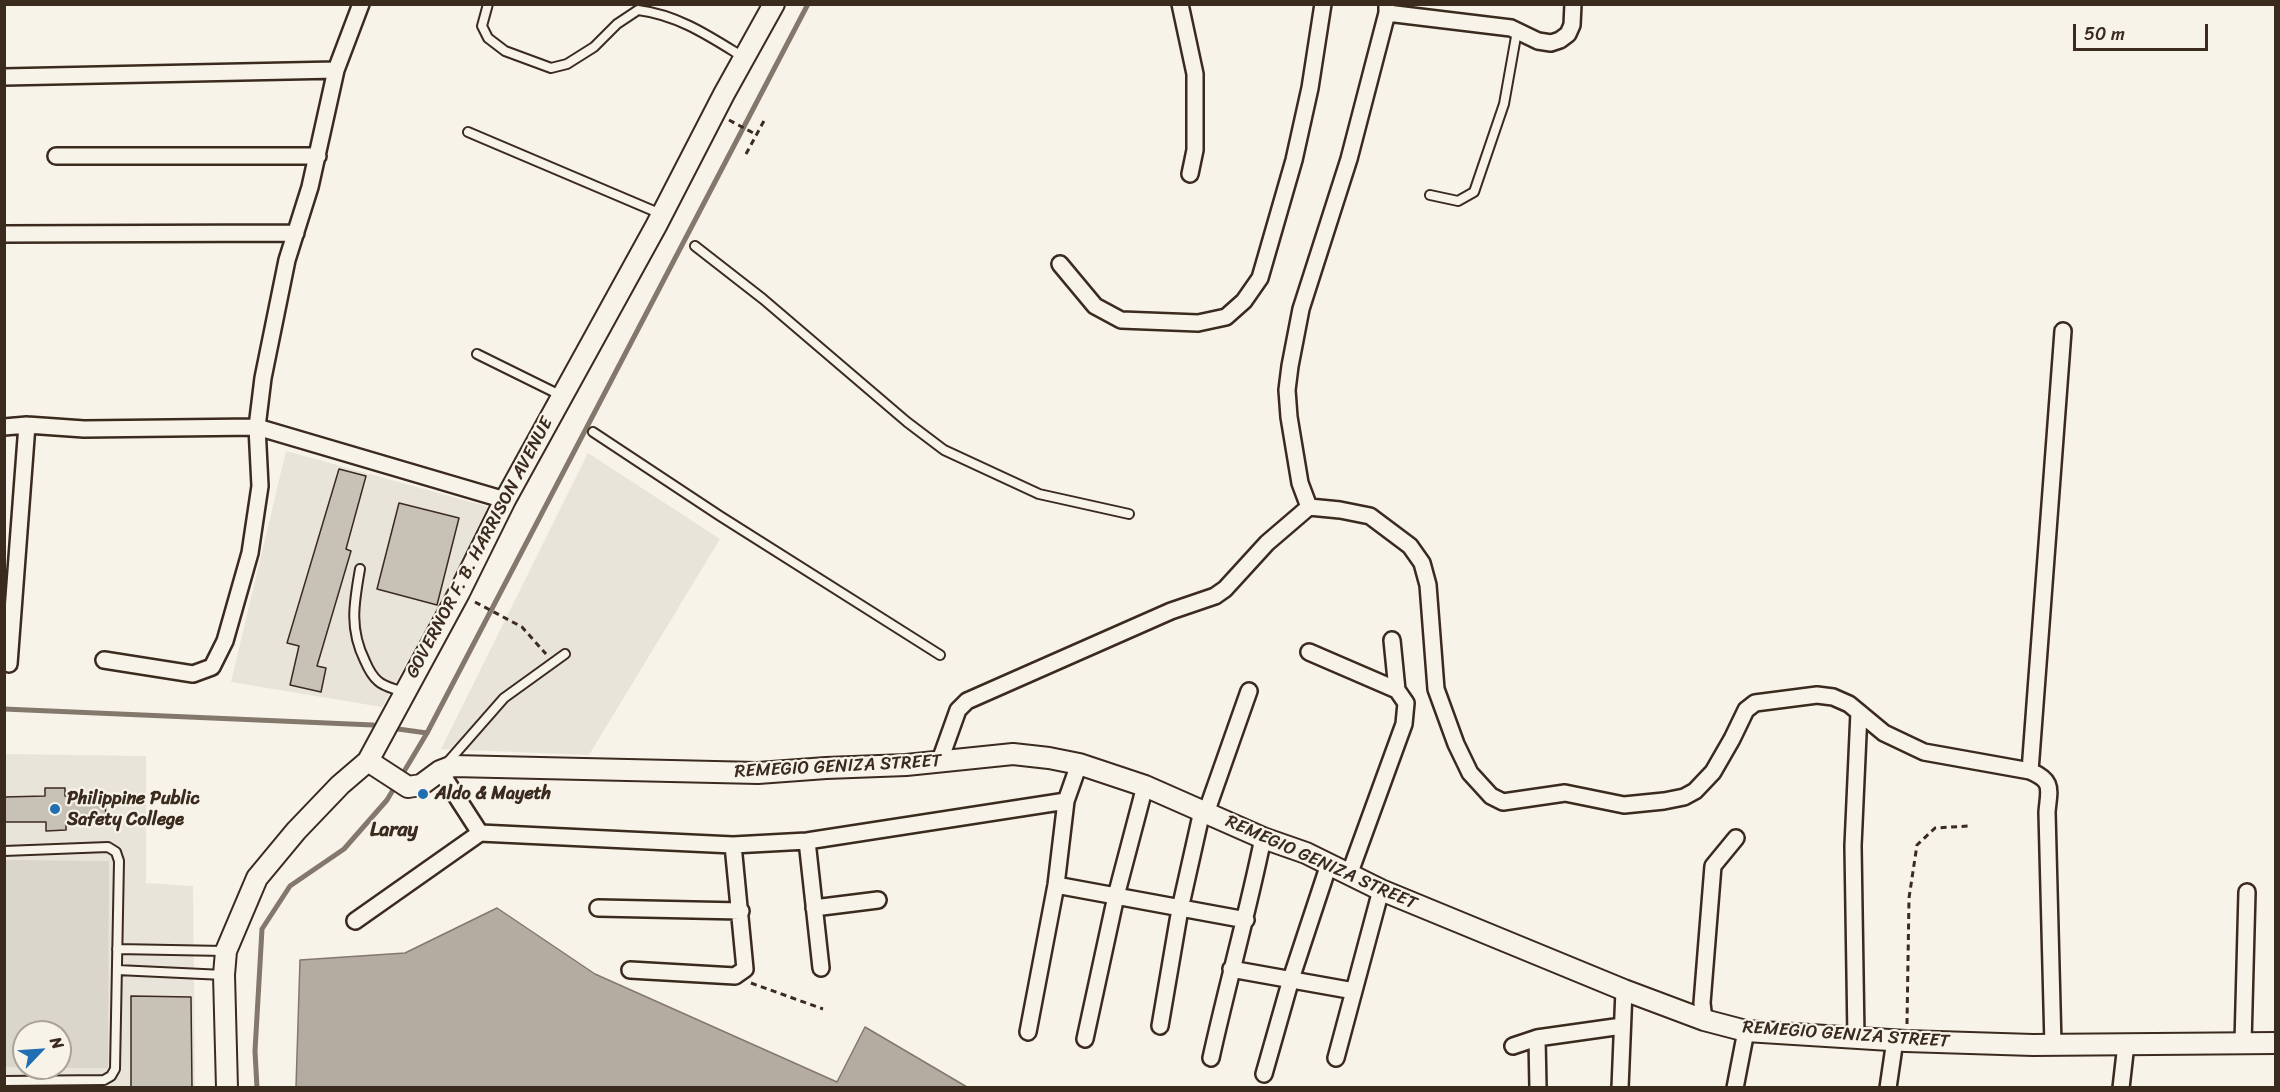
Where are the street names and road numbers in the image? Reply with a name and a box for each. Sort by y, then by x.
street label: GOVERNOR F. B. HARRISON AVENUE [402,414,558,682]
street label: REMEGIO GENIZA STREET [734,751,942,783]
street label: REMEGIO GENIZA STREET [1222,811,1420,915]
street label: REMEGIO GENIZA STREET [1742,1017,1950,1053]

